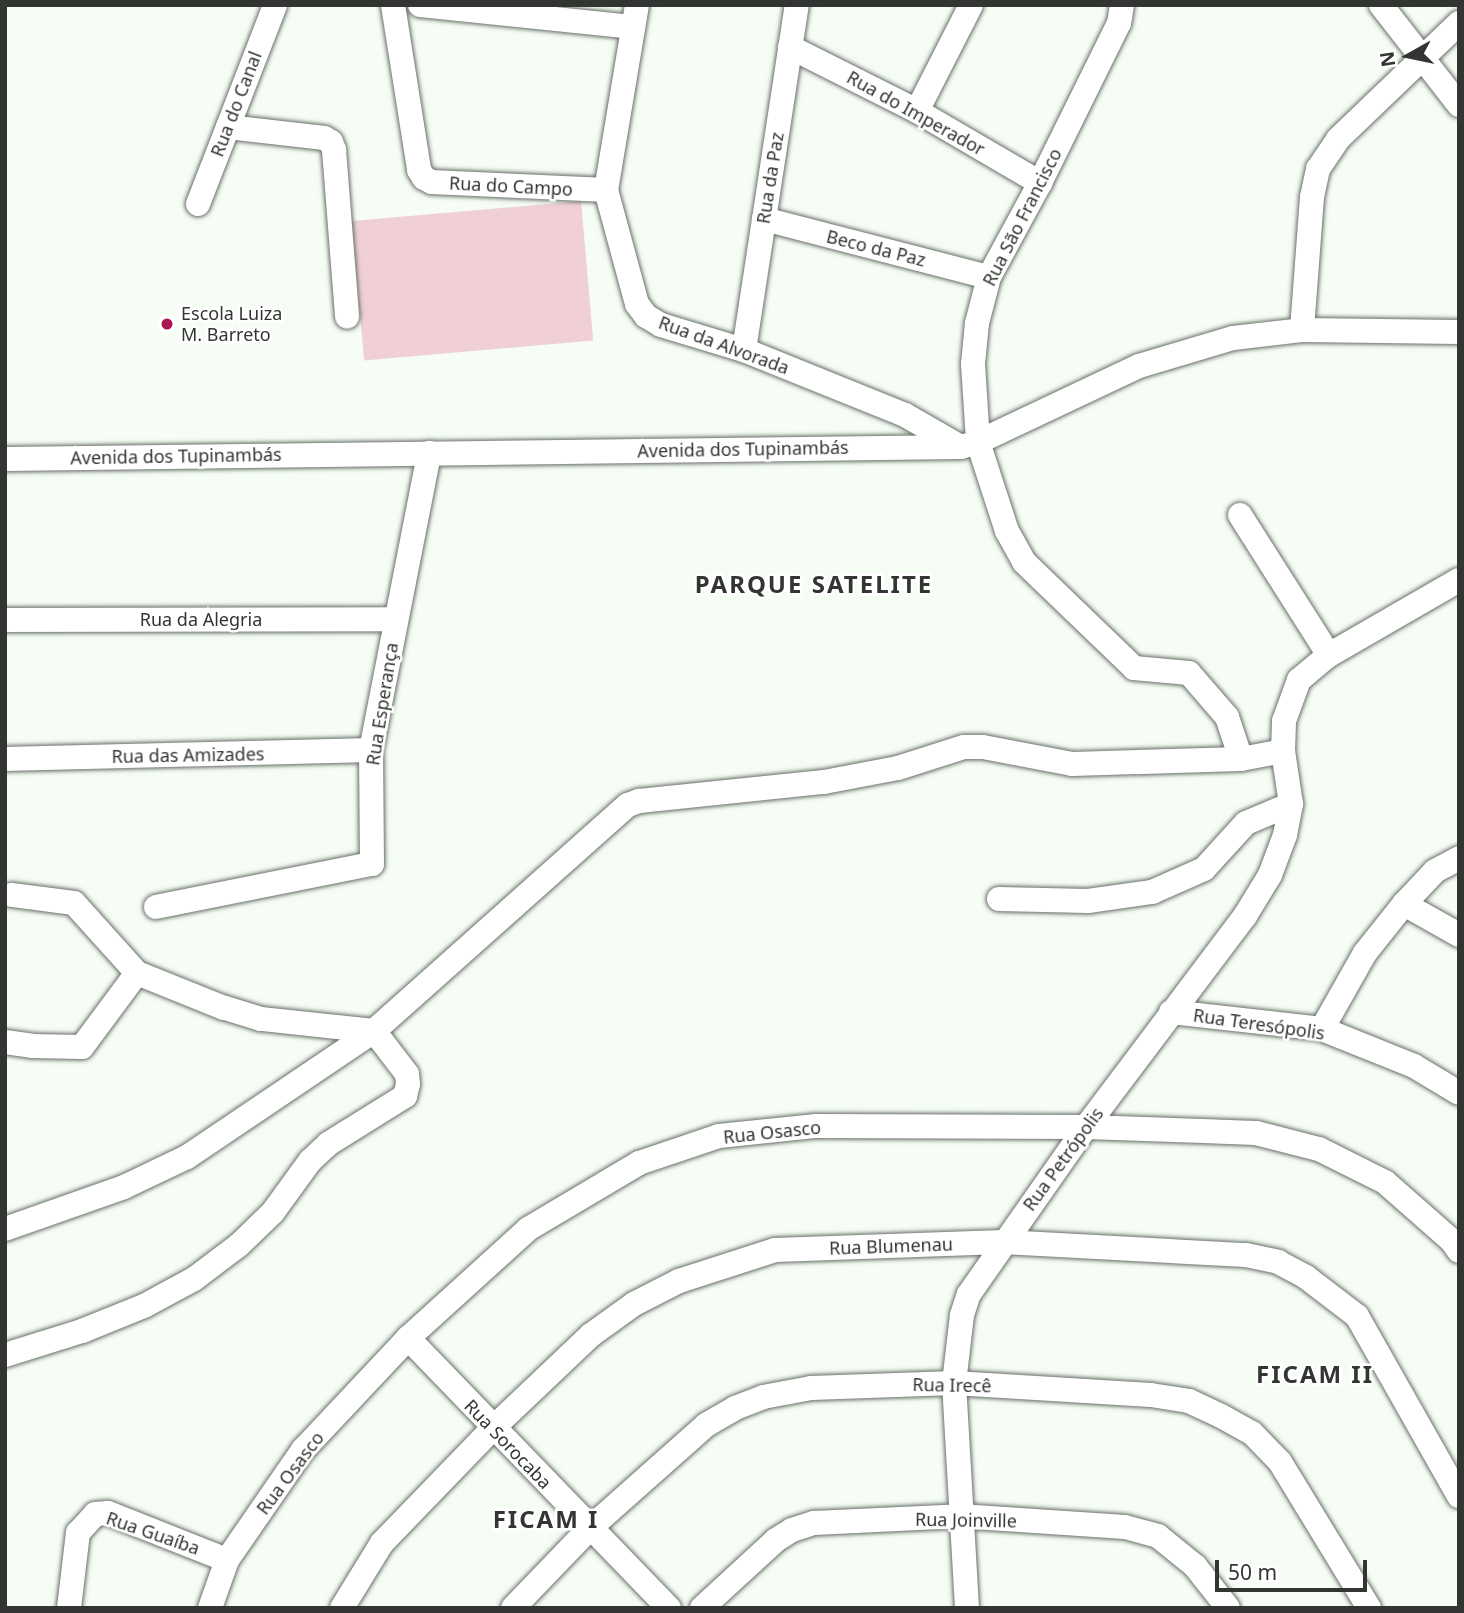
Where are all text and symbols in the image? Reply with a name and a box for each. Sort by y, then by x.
north arrow [1373,21,1443,91]
street label: Rua do Canal [206,48,266,160]
text: N [1373,50,1401,69]
street label: Rua do Imperador [843,66,989,160]
street label: Rua da Paz [752,131,788,225]
street label: Rua São Francisco [978,145,1066,289]
street label: Rua do Campo [449,172,573,200]
street label: Beco da Paz [824,225,928,271]
place label: Escola Luiza M. Barreto [181,303,282,346]
street label: Rua da Alvorada [656,311,792,379]
marker: Escola Luiza M. Barreto [159,316,175,332]
street label: Avenida dos Tupinambás [637,436,849,462]
street label: Avenida dos Tupinambás [70,443,282,469]
district label: PARQUE SATELITE [697,570,931,598]
street label: Rua da Alegria [140,608,262,630]
street label: Rua Esperança [362,641,402,767]
street label: Rua das Amizades [111,743,265,767]
street label: Rua Teresópolis [1192,1004,1326,1044]
street label: Rua Petrópolis [1018,1103,1108,1215]
street label: Rua Osasco [722,1116,822,1148]
street label: Rua Blumenau [829,1233,953,1259]
district label: FICAM II [1257,1360,1373,1388]
street label: Rua Irecê [912,1374,992,1396]
street label: Rua Sorocaba [460,1395,556,1493]
street label: Rua Osasco [252,1427,328,1519]
district label: FICAM I [494,1505,598,1533]
street label: Rua Guaíba [104,1507,202,1559]
street label: Rua Joinville [915,1508,1017,1532]
scale bar [1219,1546,1371,1590]
text: 50 m [1228,1558,1277,1586]

